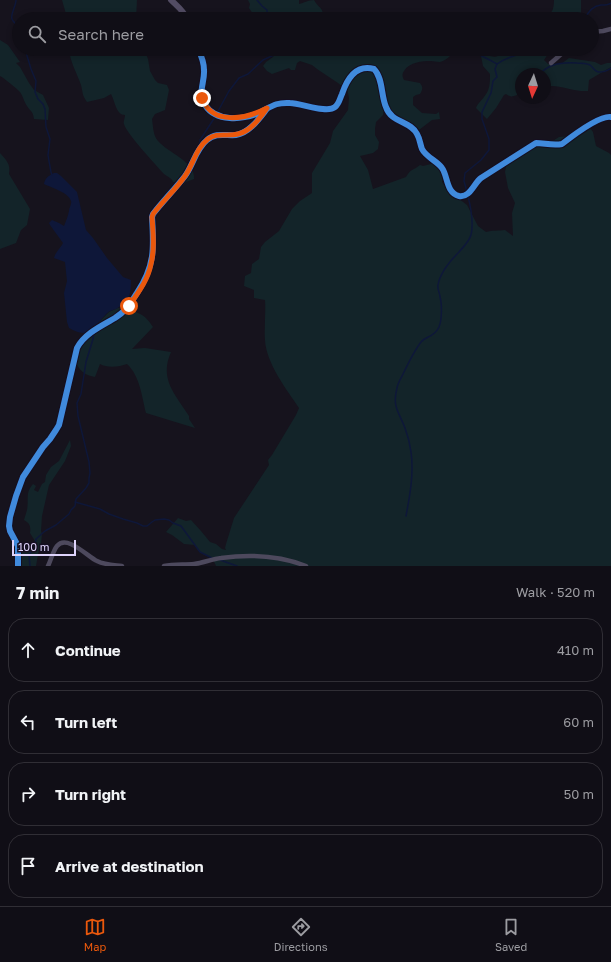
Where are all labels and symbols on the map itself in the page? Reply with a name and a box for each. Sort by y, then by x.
north arrow [515,68,551,104]
route end [193,89,211,107]
route start [120,297,138,315]
scale bar [12,538,76,557]

